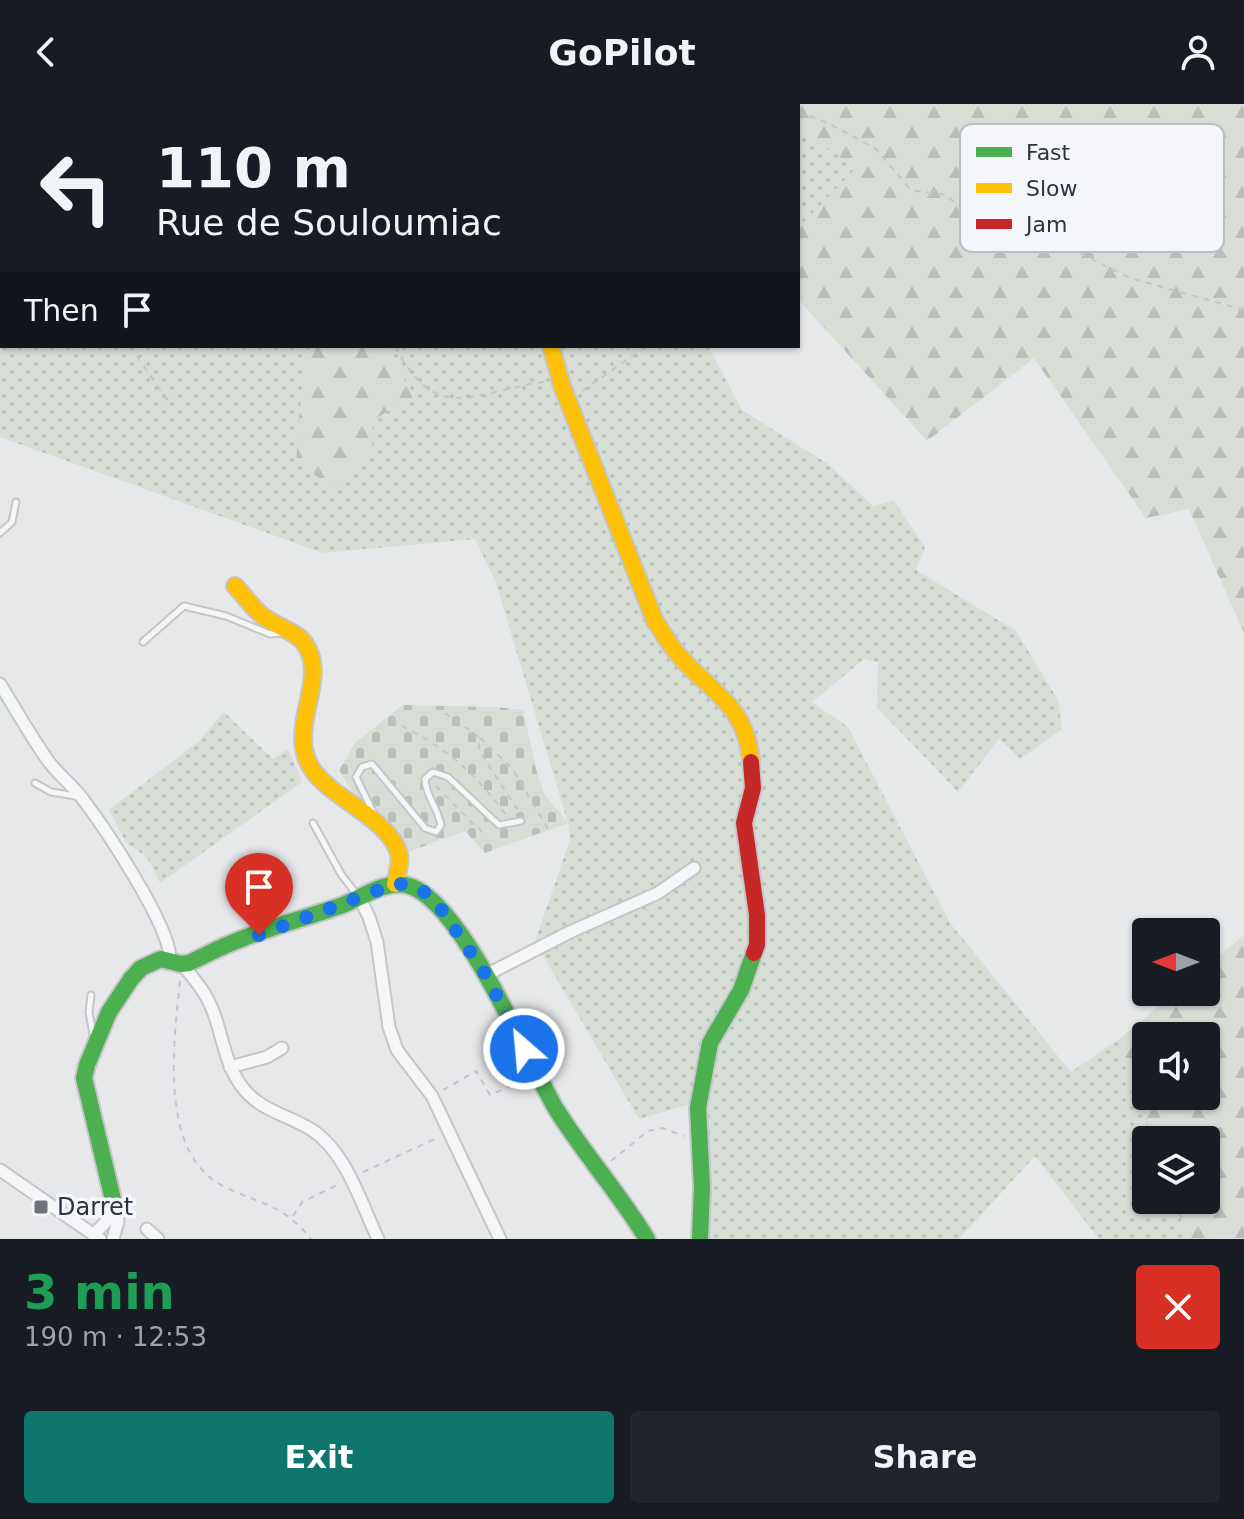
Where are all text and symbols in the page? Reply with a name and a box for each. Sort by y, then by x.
icon: back [24,30,68,74]
icon: person [1176,30,1220,74]
text: GoPilot [548,32,696,73]
legend [960,124,1224,252]
text: 110 m [156,135,351,200]
icon: left [24,136,128,240]
text: Fast [1026,140,1071,165]
text: Slow [1026,176,1078,201]
text: Rue de Souloumiac [156,202,502,243]
text: Jam [1024,212,1067,237]
icon: arrive [115,288,159,332]
text: Then [24,293,99,328]
pin [225,853,293,935]
icon: arrive [237,865,281,909]
north arrow [1132,918,1220,1006]
map controls [1132,918,1220,1214]
position arrow [482,1007,566,1091]
button: sound [1132,1022,1220,1110]
button: layers [1132,1126,1220,1214]
place label: Darret [57,1193,133,1221]
marker: Darret [32,1198,50,1216]
text: 3 min [24,1264,175,1320]
button: close [1136,1265,1220,1349]
text: 190 m · 12:53 [24,1322,207,1352]
button: Exit [24,1411,614,1503]
button: Share [630,1411,1220,1503]

